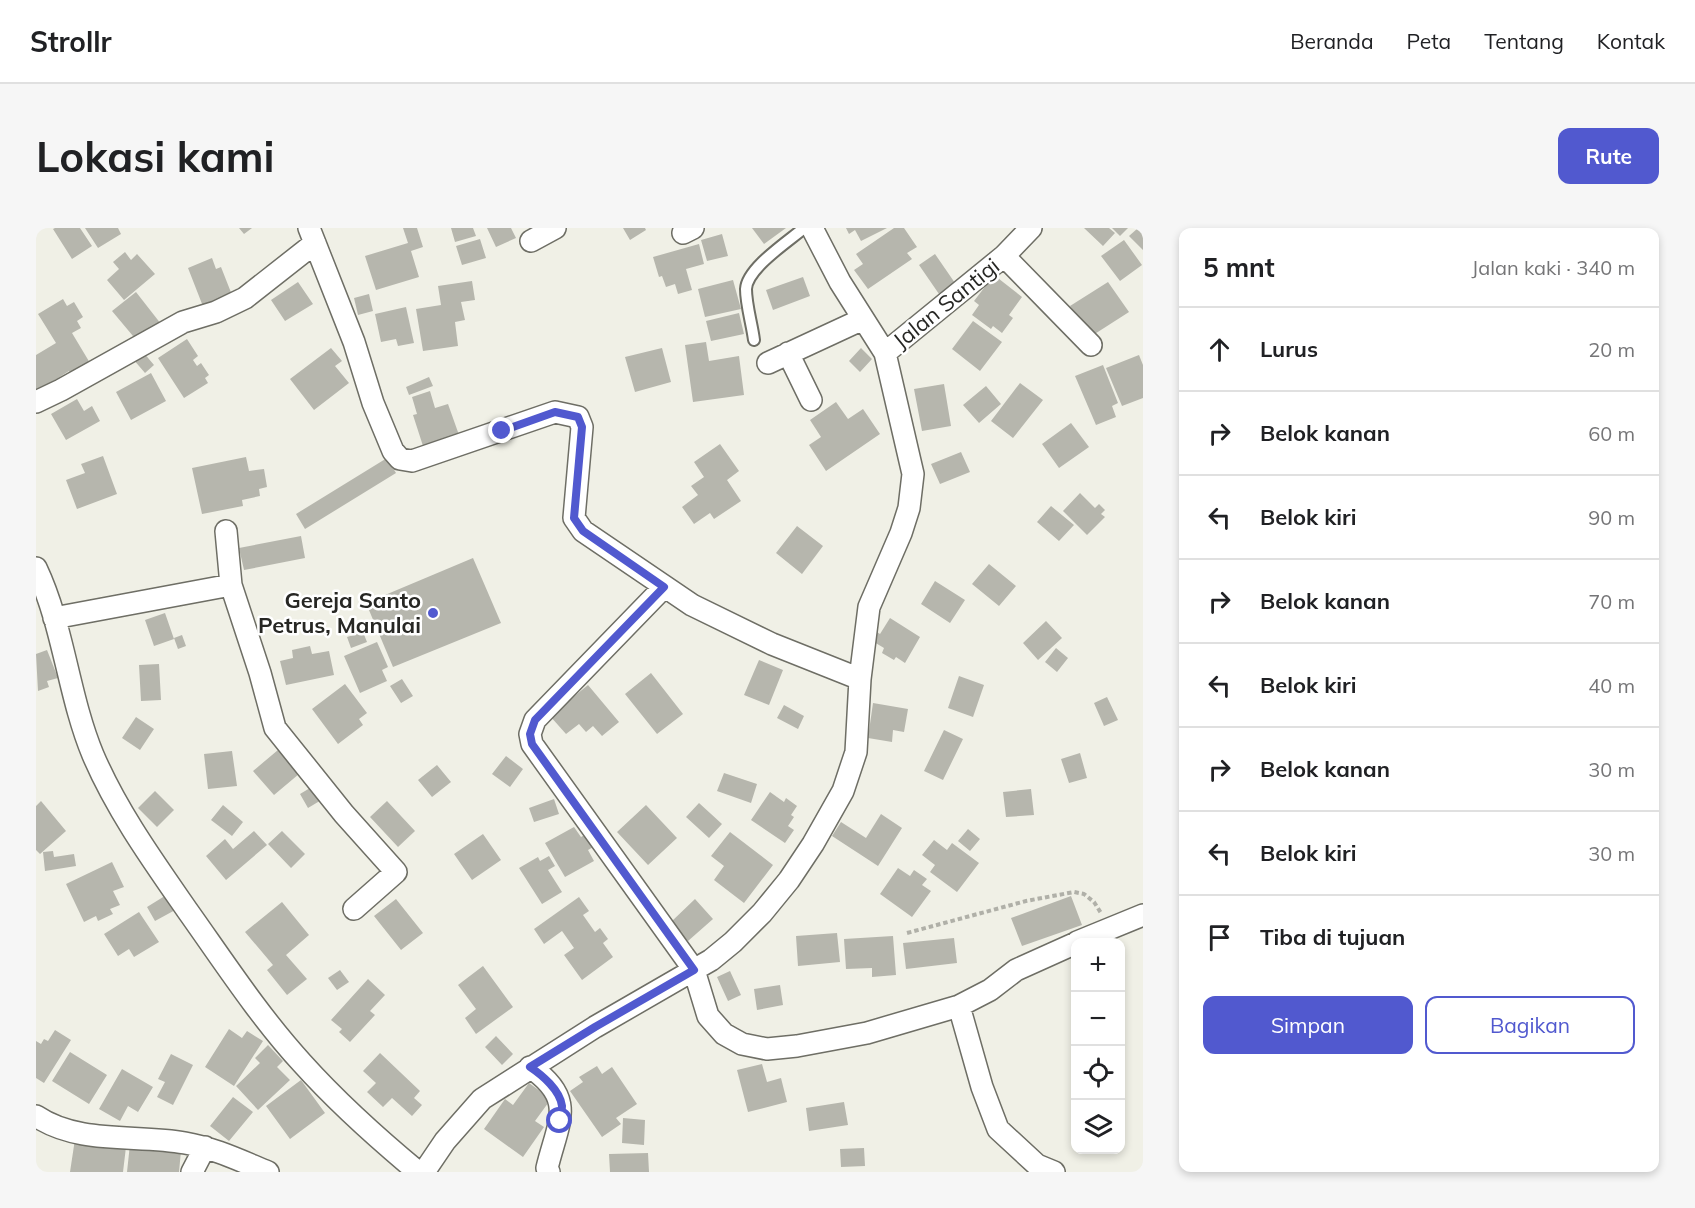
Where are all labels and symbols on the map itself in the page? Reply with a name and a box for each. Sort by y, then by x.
street label: Jalan Santigi [887,252,1005,354]
route end [488,417,514,443]
place label: Gereja Santo Petrus, Manulai [258,586,421,639]
marker: Gereja Santo Petrus, Manulai [426,606,440,620]
route start [546,1107,572,1133]

